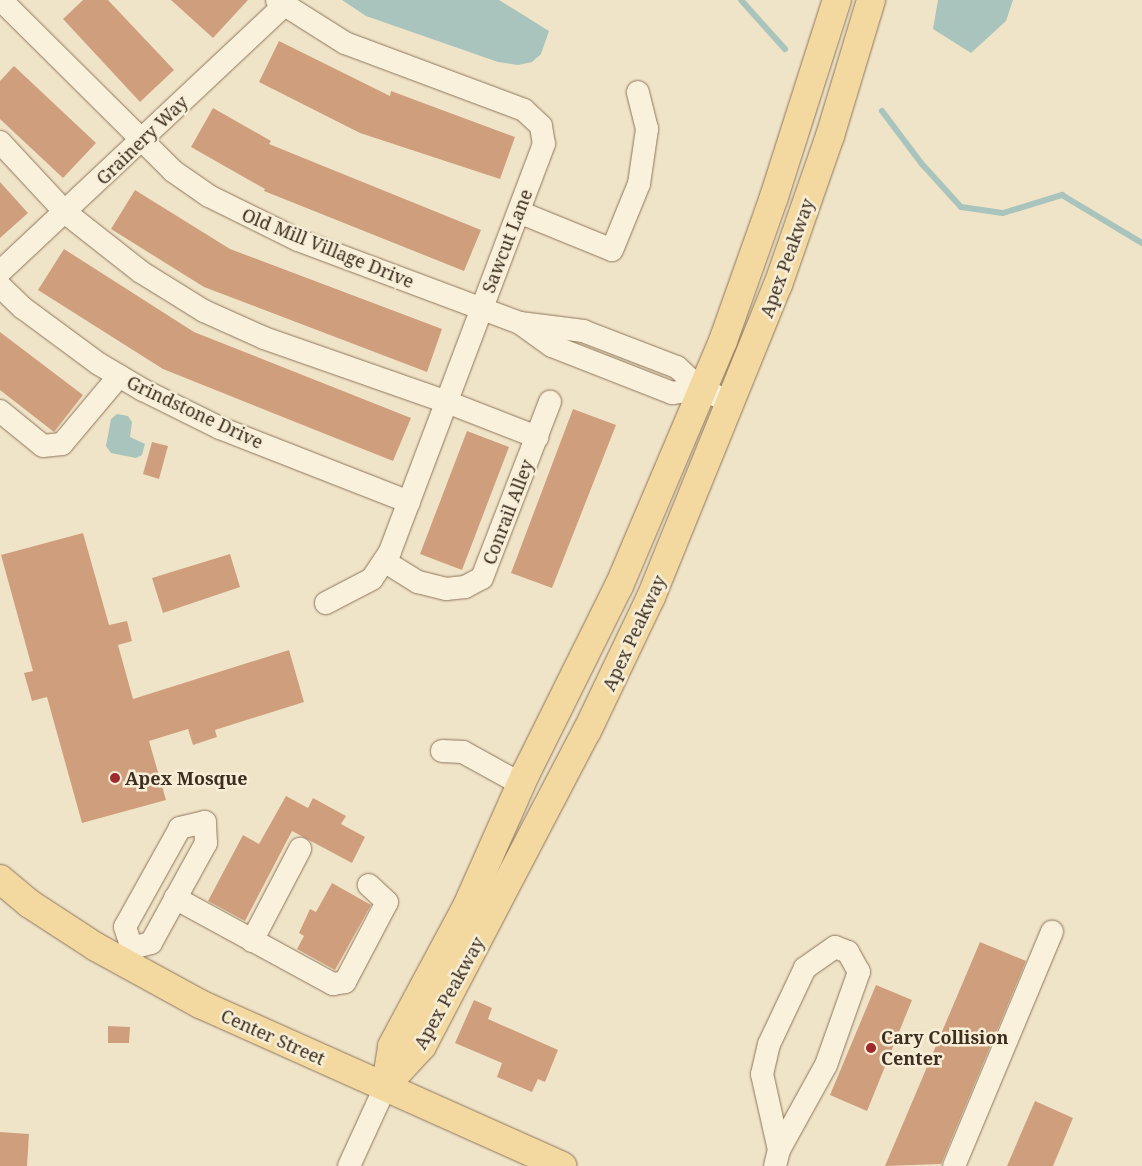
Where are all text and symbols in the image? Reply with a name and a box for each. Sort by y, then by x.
street label: Grainery Way [92,91,192,189]
street label: Sawcut Lane [477,186,537,296]
street label: Apex Peakway [755,196,819,320]
street label: Old Mill Village Drive [239,204,417,292]
street label: Grindstone Drive [123,371,267,453]
street label: Conrail Alley [478,456,538,568]
street label: Apex Peakway [598,572,670,694]
place label: Apex Mosque [125,767,248,789]
marker: Apex Mosque [109,772,121,784]
street label: Apex Peakway [409,933,489,1053]
street label: Center Street [218,1004,328,1070]
place label: Cary Collision Center [881,1027,1009,1070]
marker: Cary Collision Center [865,1042,877,1054]

